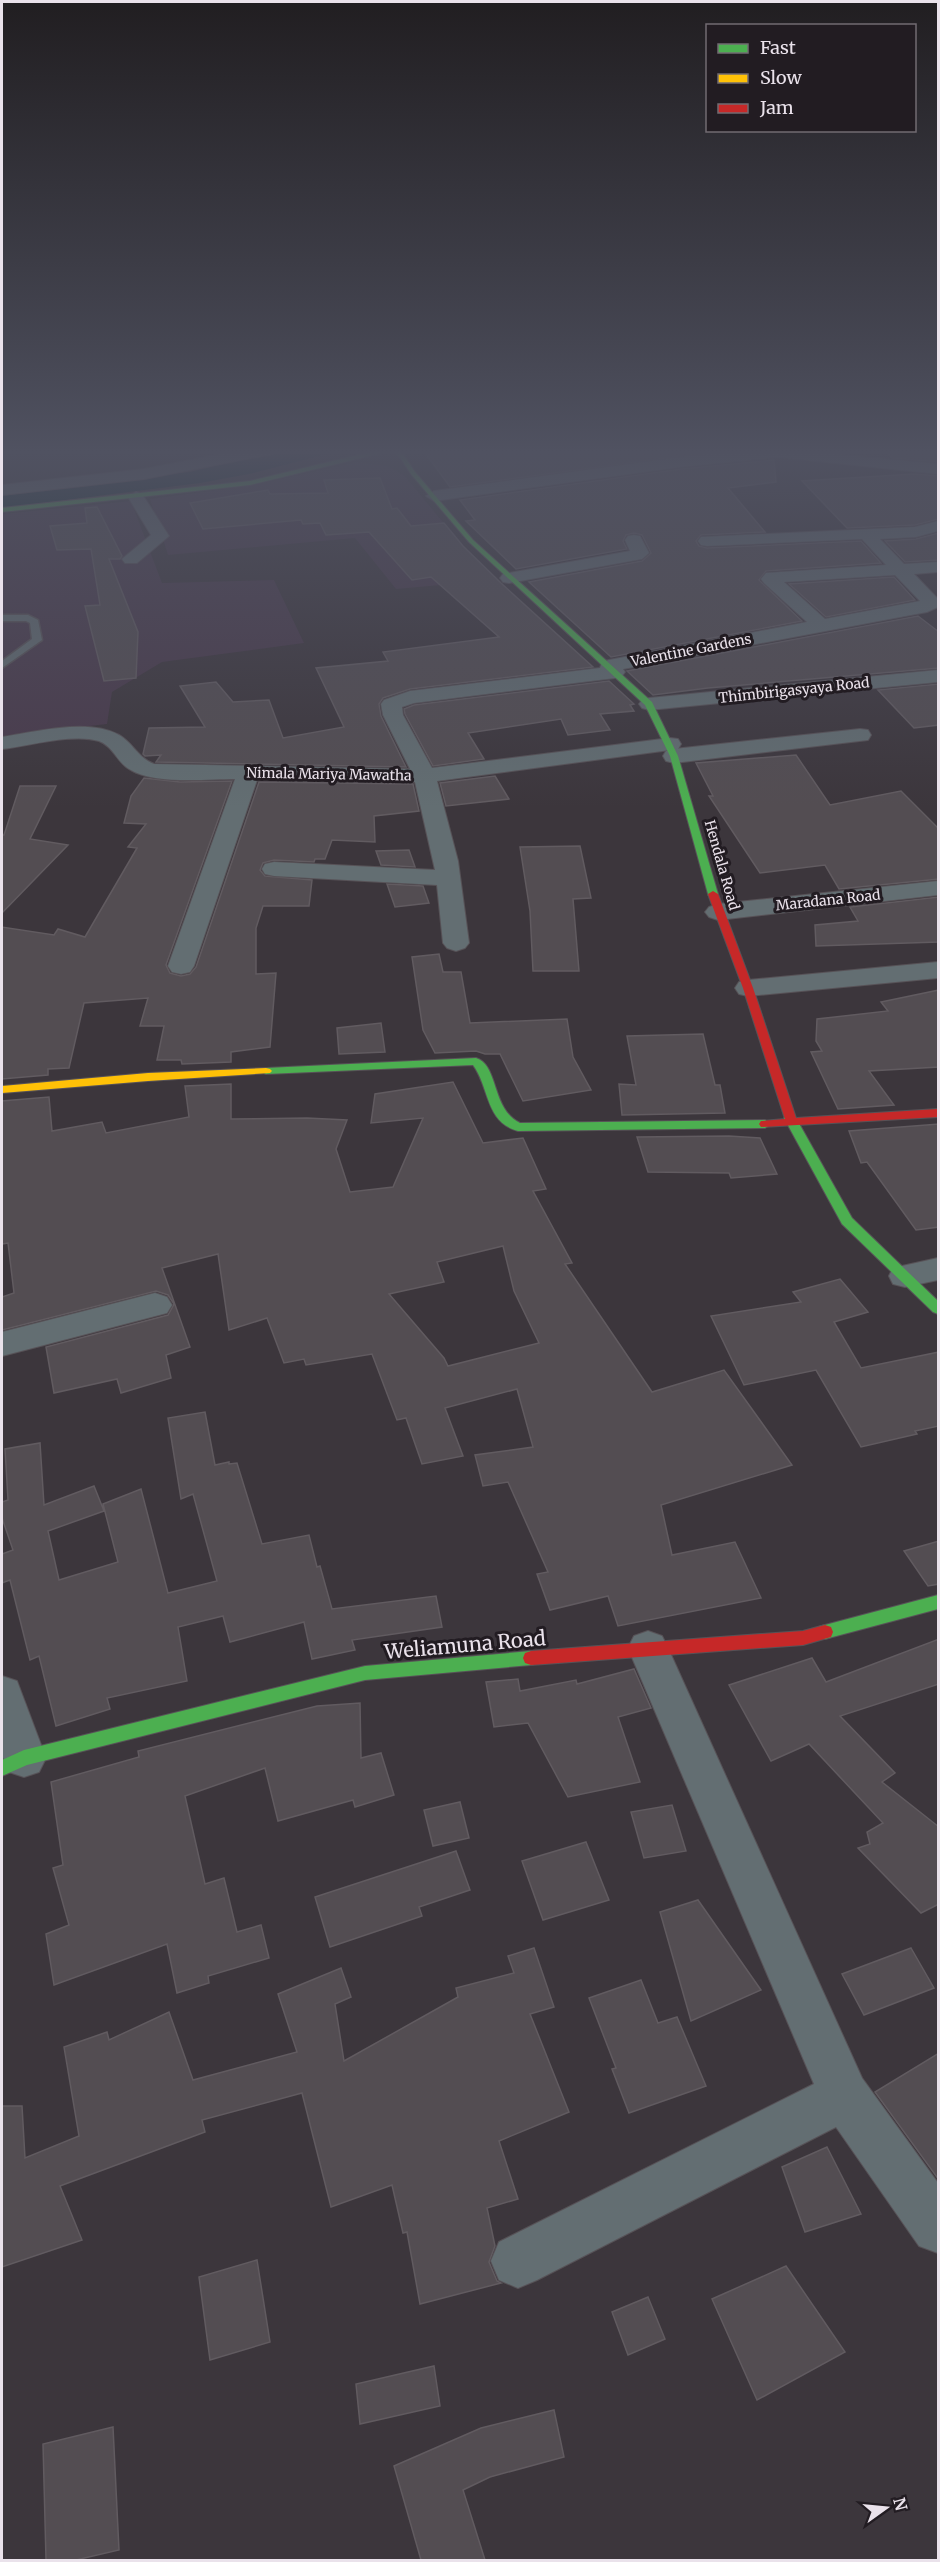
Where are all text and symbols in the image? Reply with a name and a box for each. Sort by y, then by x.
legend [706,24,916,132]
text: Fast [760,36,796,59]
text: Slow [760,66,803,89]
text: Jam [759,96,794,119]
street label: Valentine Gardens [628,629,753,671]
street label: Thimbirigasyaya Road [718,673,871,707]
street label: Nimala Mariya Mawatha [246,764,412,784]
street label: Hendala Road [701,818,744,913]
street label: Maradana Road [775,885,882,914]
street label: Weliamuna Road [382,1625,547,1664]
north arrow [856,2478,916,2538]
text: N [889,2495,912,2513]

